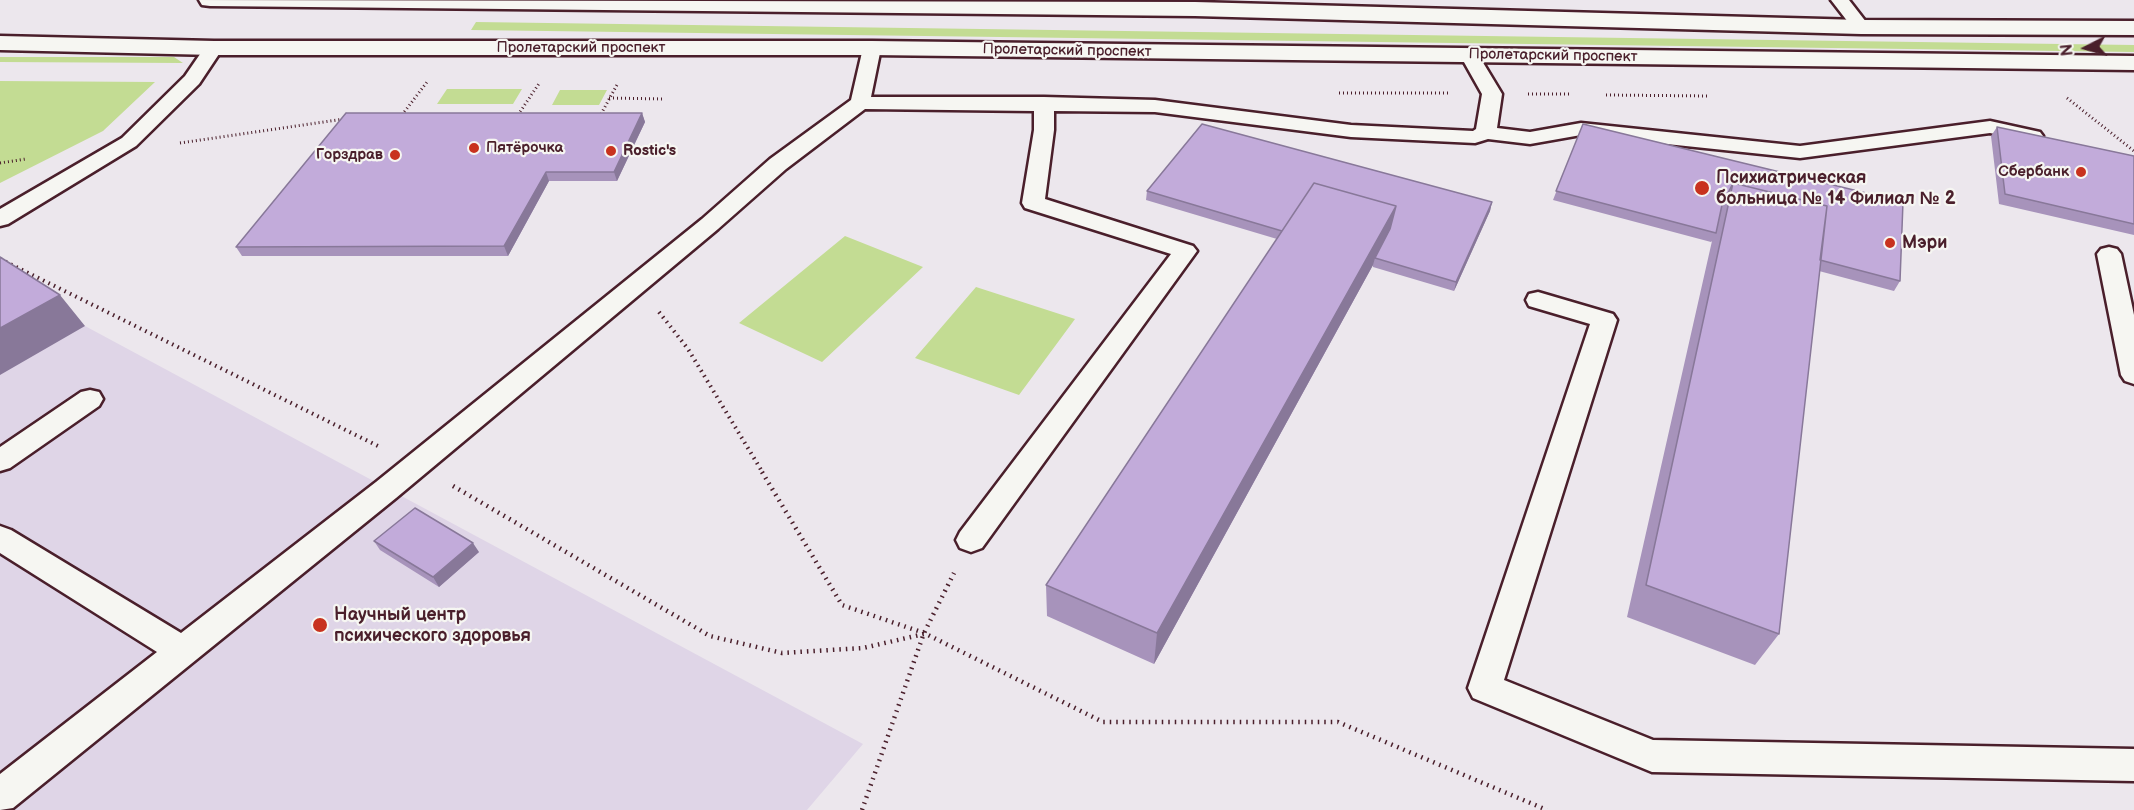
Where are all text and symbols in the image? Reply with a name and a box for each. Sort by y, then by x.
north arrow [2056,18,2116,78]
street label: Пролетарский проспект [497,39,665,57]
street label: Пролетарский проспект [982,41,1152,61]
text: N [2058,43,2078,57]
street label: Пролетарский проспект [1468,46,1638,66]
place label: Пятёрочка [486,139,563,157]
marker: Пятёрочка [467,141,481,155]
place label: Rostic's [623,142,676,160]
marker: Rostic's [604,144,618,158]
place label: Горздрав [316,146,383,164]
marker: Горздрав [388,148,402,162]
place label: Сбербанк [1998,163,2069,181]
marker: Сбербанк [2074,165,2088,179]
place label: Психиатрическая больница № 14 Филиал № 2 [1716,167,1955,210]
marker: Психиатрическая больница № 14 Филиал № 2 [1693,179,1711,197]
place label: Мэри [1902,232,1947,254]
marker: Мэри [1883,236,1897,250]
place label: Научный центр психического здоровья [334,604,531,646]
marker: Научный центр психического здоровья [311,616,329,634]

